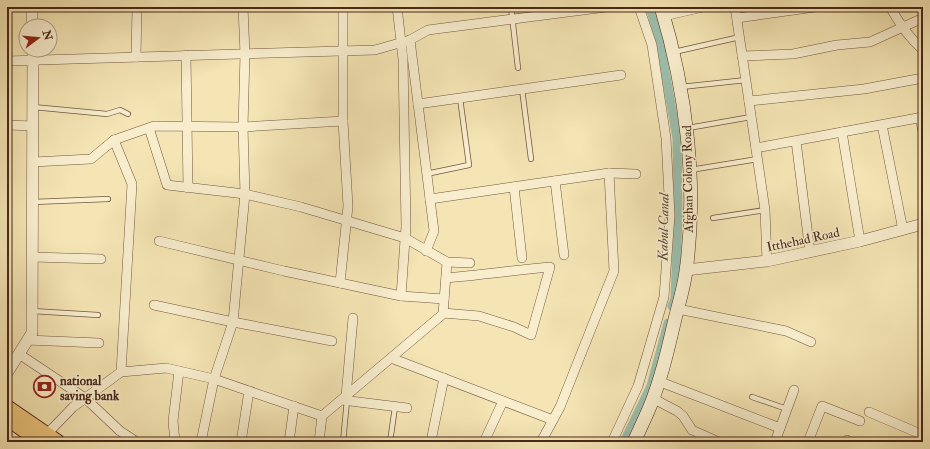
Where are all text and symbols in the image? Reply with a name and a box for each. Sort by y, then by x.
north arrow [18,18,58,58]
text: N [39,28,55,43]
street label: Afghan Colony Road [679,124,698,234]
water label: Kabul Canal [654,191,673,262]
street label: Itthehad Road [765,224,842,256]
place label: national saving bank [59,373,120,405]
bank icon: national saving bank [31,374,57,400]

